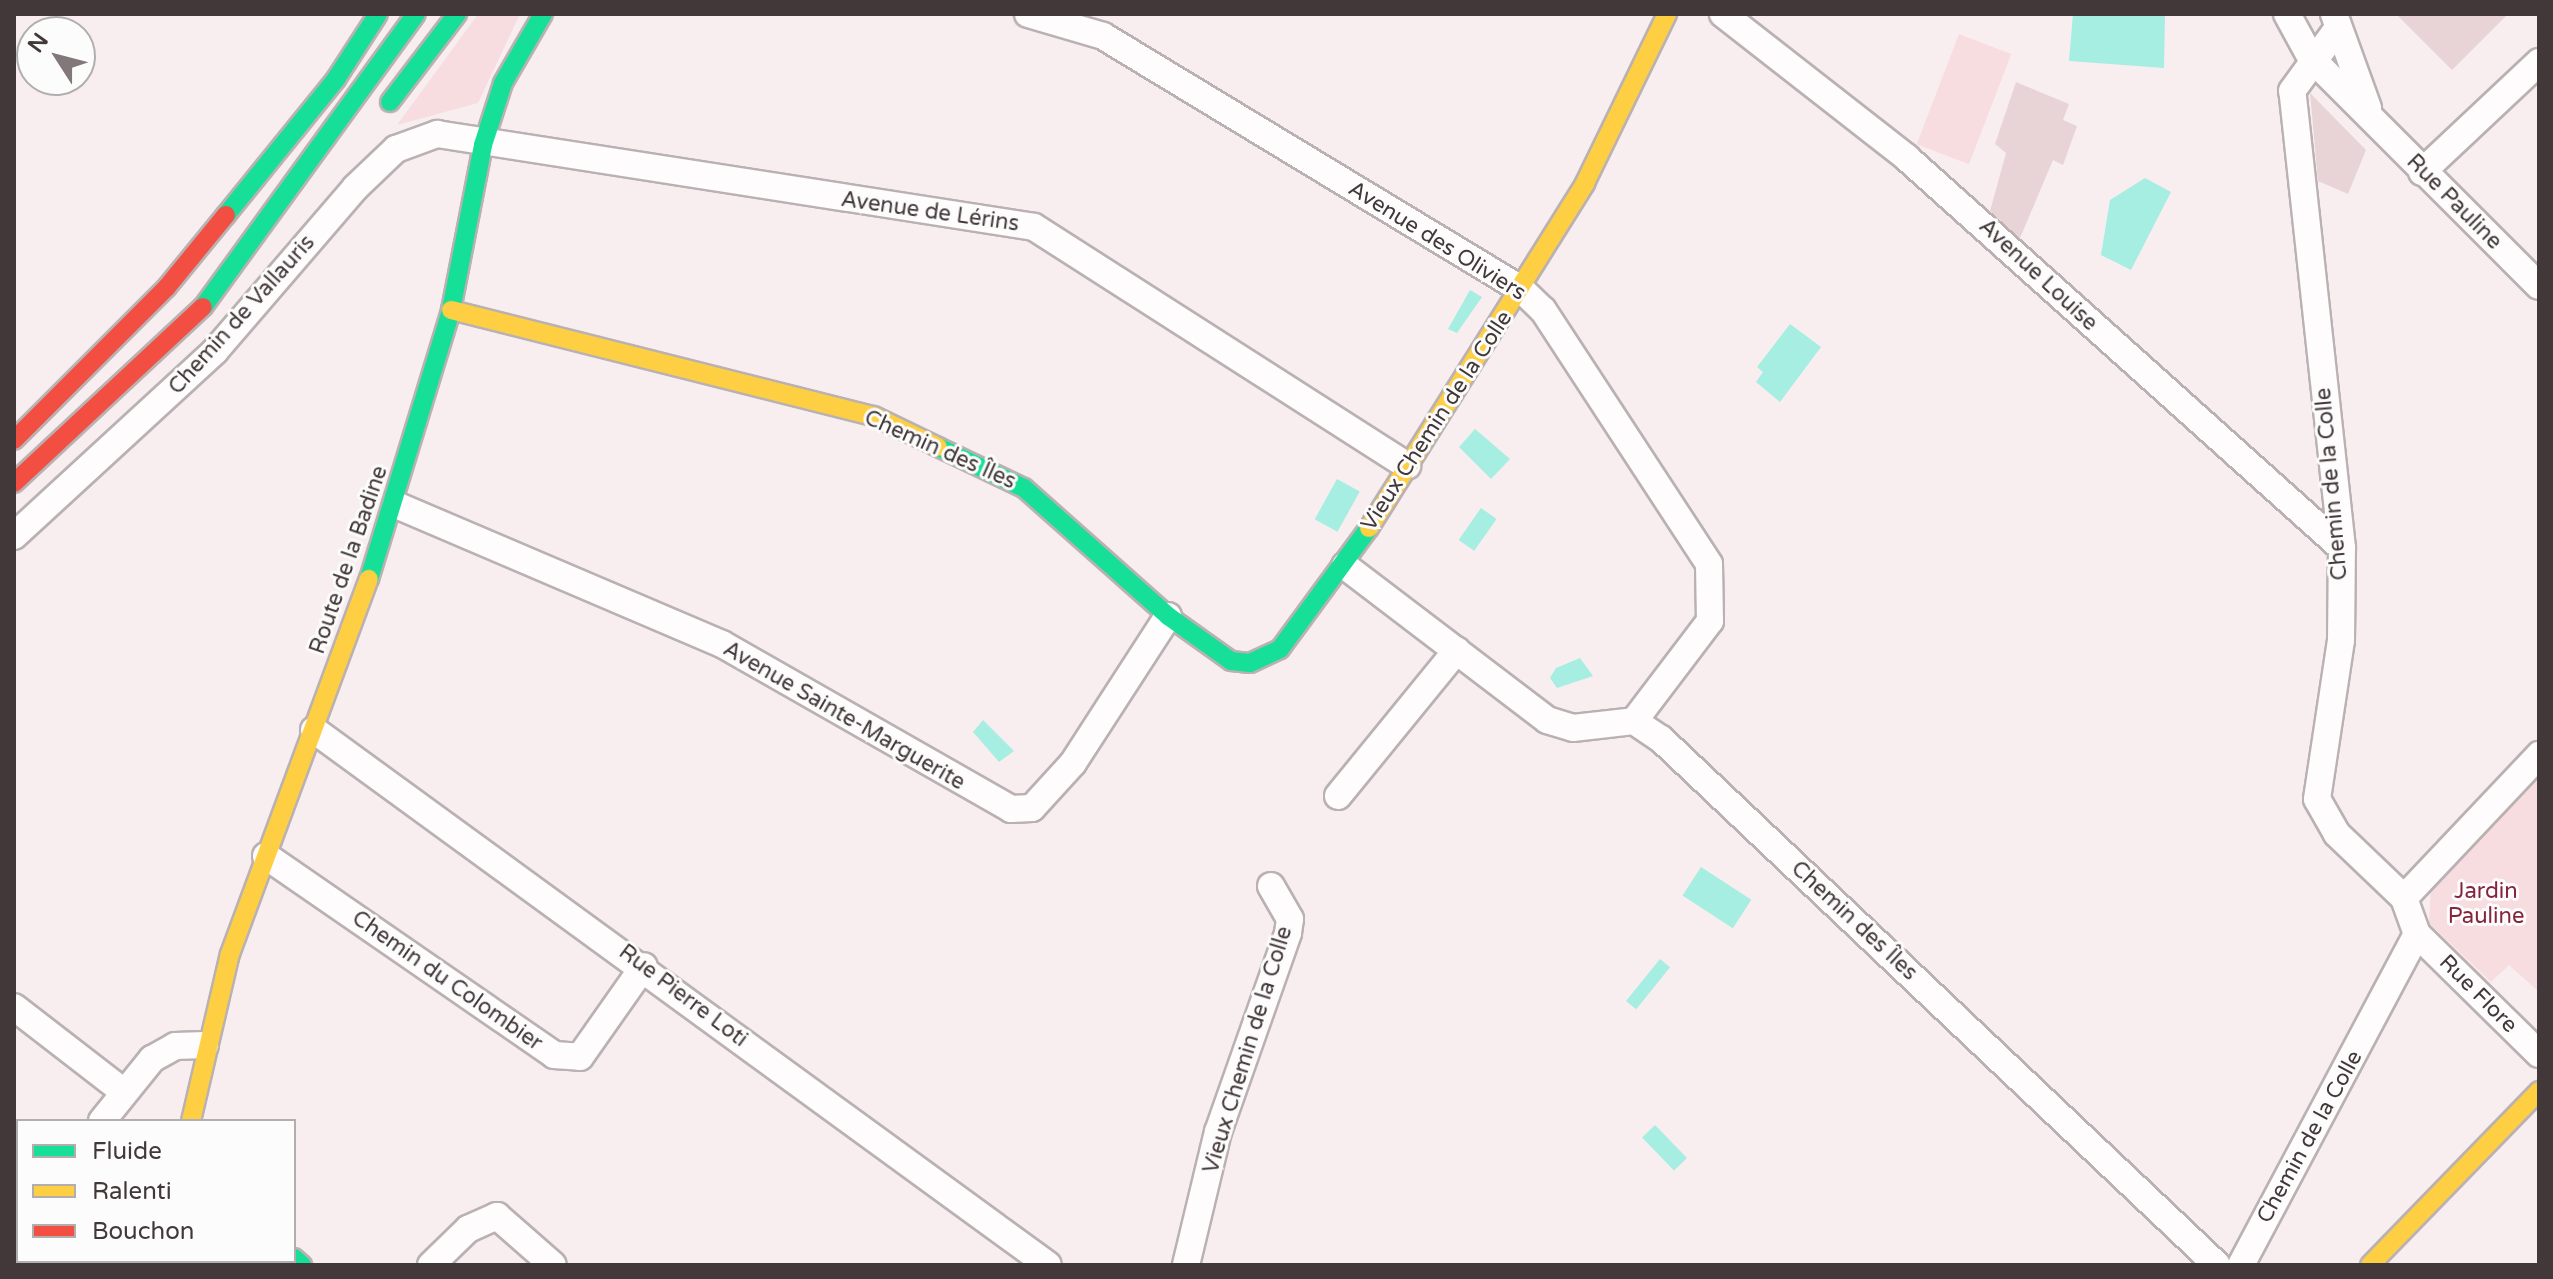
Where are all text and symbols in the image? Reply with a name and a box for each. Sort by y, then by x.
north arrow [16,16,96,96]
text: N [22,28,54,58]
street label: Rue Pauline [2401,149,2507,255]
street label: Avenue des Oliviers [1343,176,1531,306]
street label: Avenue de Lérins [839,186,1021,238]
street label: Avenue Louise [1973,213,2103,337]
street label: Chemin de Vallauris [163,230,321,400]
street label: Vieux Chemin de la Colle [1356,306,1518,536]
street label: Chemin de la Colle [2310,387,2354,581]
street label: Chemin des Îles [860,405,1020,495]
street label: Route de la Badine [304,462,394,658]
street label: Avenue Sainte-Marguerite [718,636,970,796]
street label: Chemin des Îles [1785,856,1923,986]
park label: Jardin Pauline [2448,878,2524,930]
street label: Chemin du Colombier [347,905,547,1057]
street label: Vieux Chemin de la Colle [1198,923,1298,1177]
street label: Rue Pierre Loti [613,939,753,1053]
street label: Rue Flore [2433,949,2523,1039]
street label: Chemin de la Colle [2252,1046,2368,1228]
legend [16,1119,296,1263]
text: Fluide [92,1137,162,1166]
text: Ralenti [92,1177,172,1206]
text: Bouchon [92,1217,194,1246]

